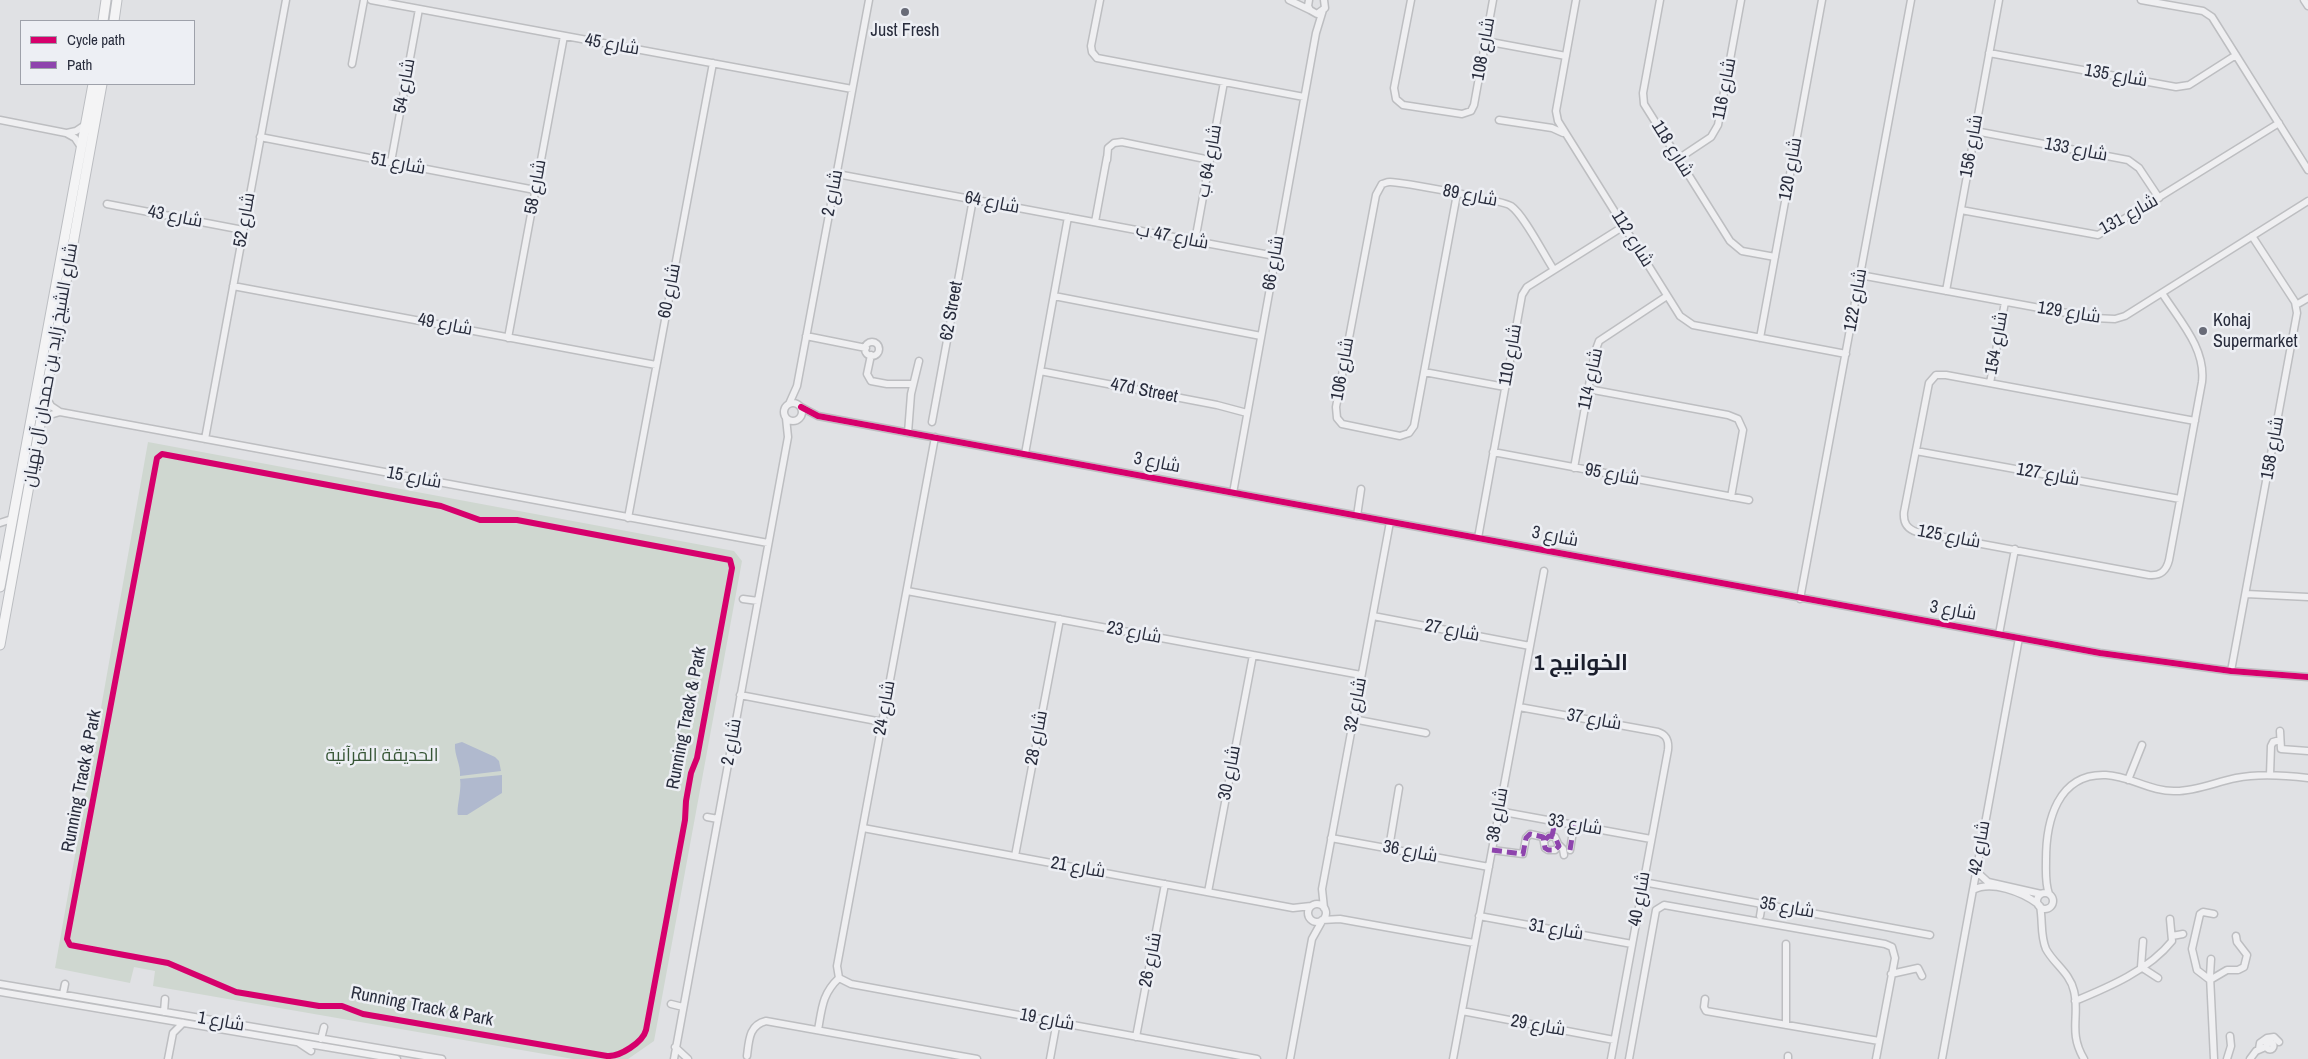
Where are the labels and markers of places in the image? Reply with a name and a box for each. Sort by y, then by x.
marker: Just Fresh [899,6,911,18]
place label: Just Fresh [871,20,939,42]
place label: Kohaj Supermarket [2213,310,2297,352]
marker: Kohaj Supermarket [2197,325,2209,337]

